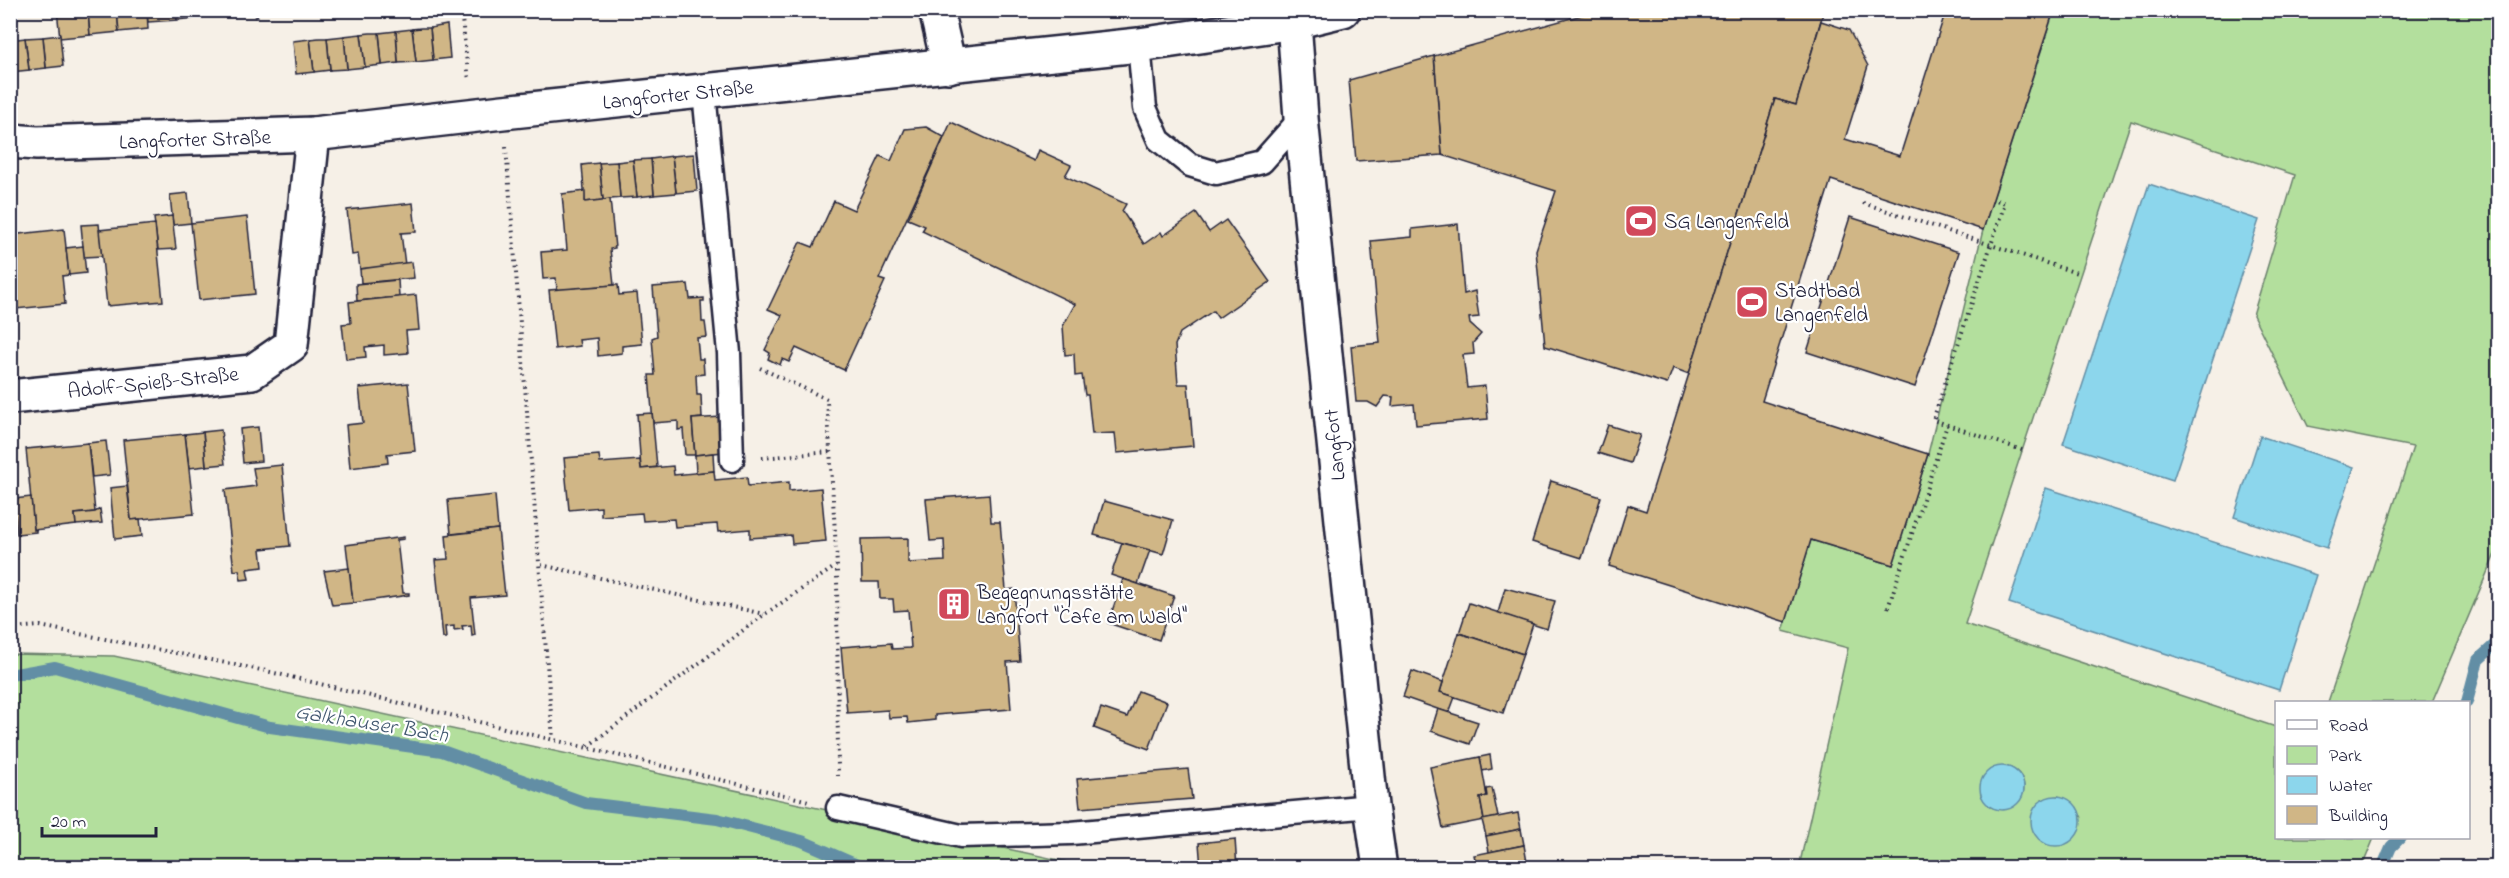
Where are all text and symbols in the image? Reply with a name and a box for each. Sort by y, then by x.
street label: Langforter Straße [601,73,756,121]
street label: Langforter Straße [119,123,272,161]
sports icon: SG Langenfeld [1623,203,1659,239]
place label: SG Langenfeld [1664,208,1789,240]
place label: Stadtbad Langenfeld [1775,277,1868,333]
sports icon: Stadtbad Langenfeld [1734,284,1770,320]
street label: Adolf-Spieß-Straße [66,360,241,408]
street label: Langfort [1317,407,1357,482]
place label: Begegnungsstätte Langfort "Cafe am Wald" [976,579,1187,635]
building icon: Begegnungsstätte Langfort "Cafe am Wald" [936,586,972,622]
water label: Galkhauser Bach [293,697,451,753]
legend [2275,701,2470,839]
text: Road [2329,714,2368,740]
text: Park [2329,744,2362,770]
text: Water [2329,774,2373,800]
scale bar [42,800,156,838]
text: Building [2328,804,2388,831]
text: 20 m [51,810,86,836]

